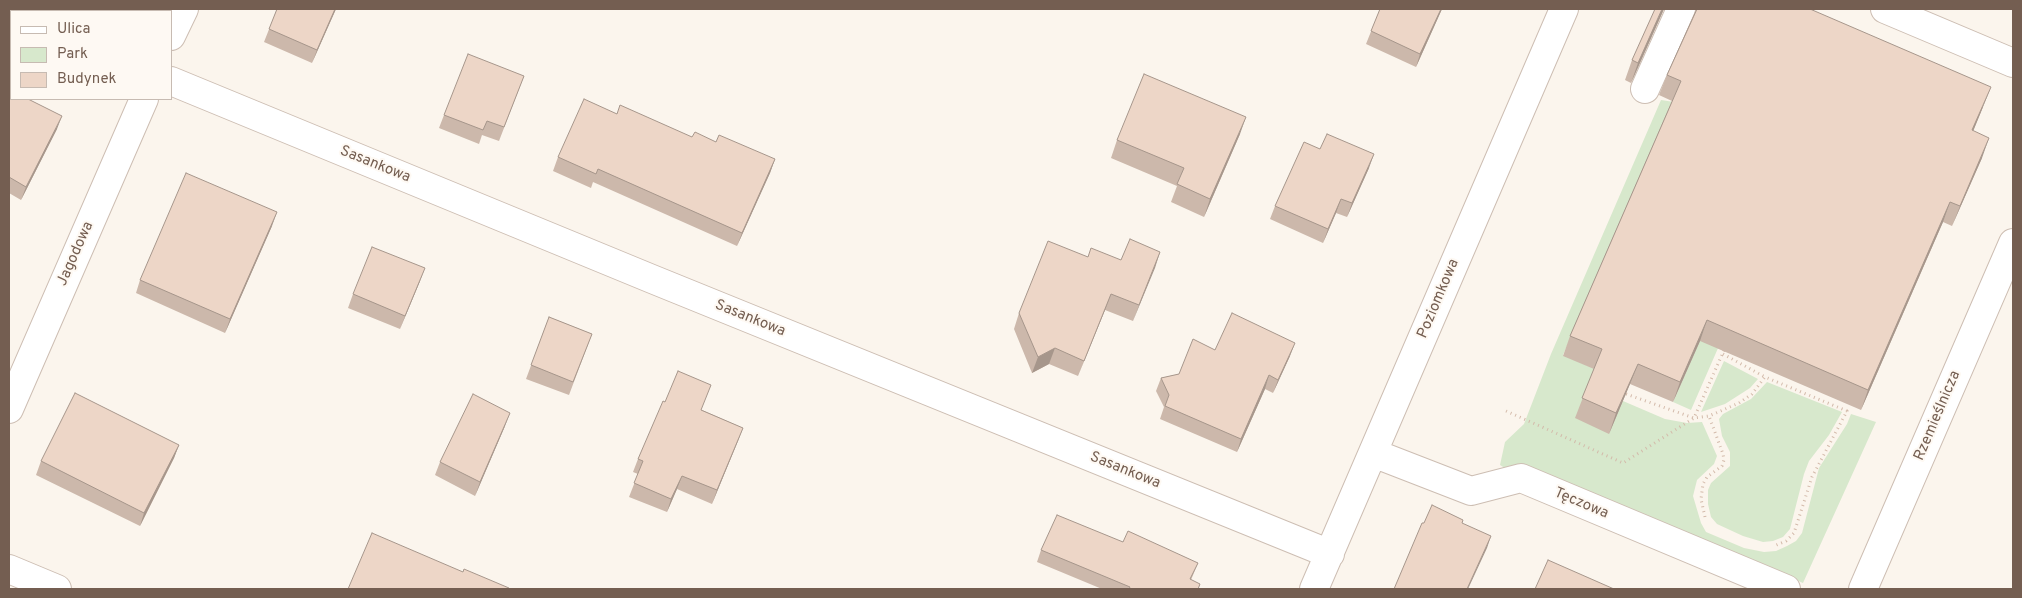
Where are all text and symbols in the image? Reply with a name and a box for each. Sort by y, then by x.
legend [10,10,172,100]
text: Ulica [57,20,90,39]
text: Park [57,45,88,64]
text: Budynek [57,70,116,89]
street label: Sasankowa [337,143,413,187]
street label: Jagodowa [54,219,98,289]
street label: Poziomkowa [1414,257,1464,341]
street label: Sasankowa [712,297,788,341]
street label: Rzemieślnicza [1911,368,1965,464]
street label: Sasankowa [1087,449,1163,493]
street label: Tęczowa [1551,485,1611,523]

